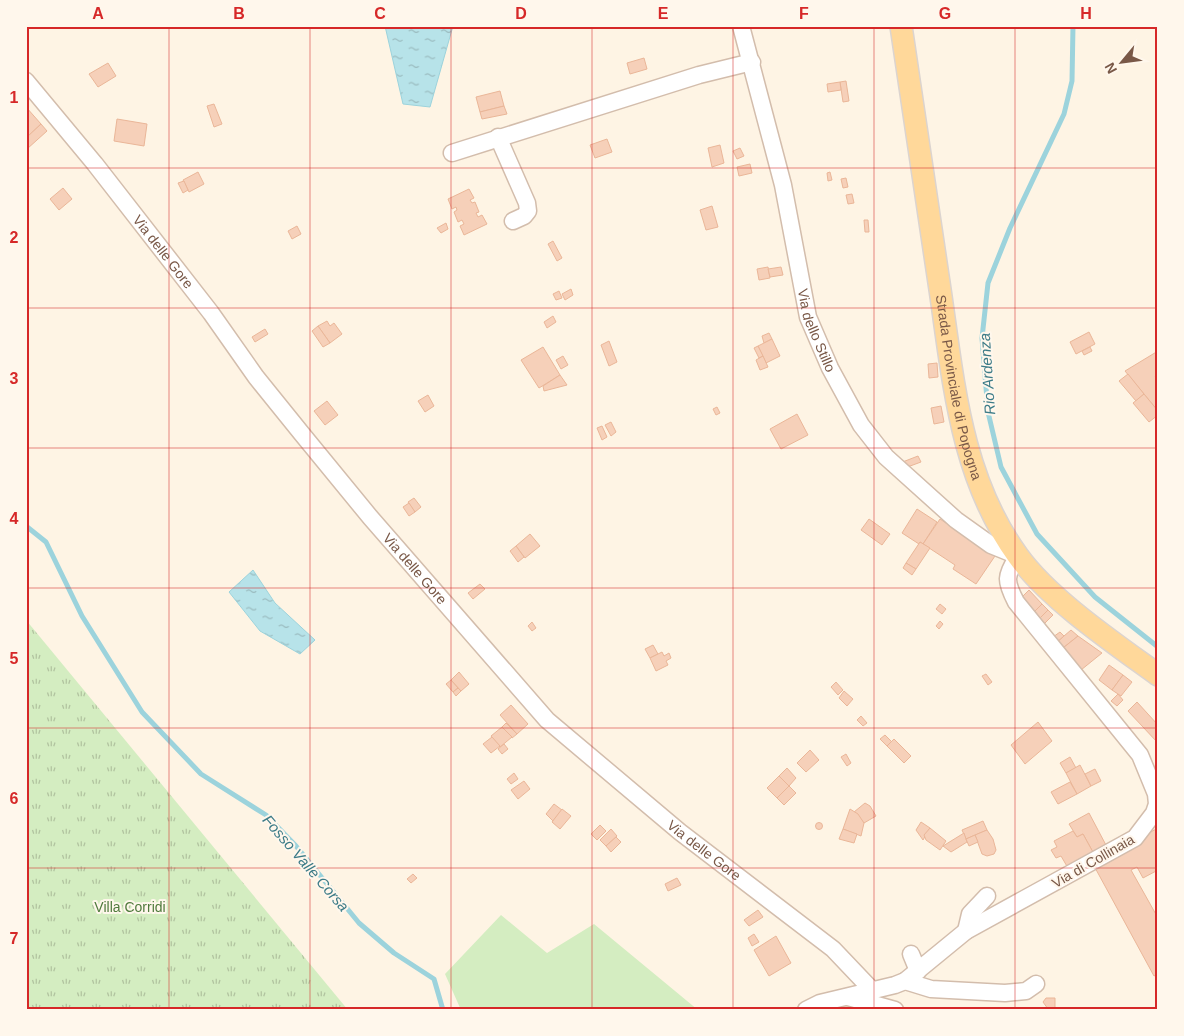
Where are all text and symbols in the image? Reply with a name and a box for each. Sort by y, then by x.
text: A [92,5,104,22]
text: B [233,5,245,22]
text: C [374,5,386,22]
text: D [515,5,527,22]
text: E [658,5,669,22]
text: F [799,5,809,22]
text: G [939,5,951,22]
text: H [1080,5,1092,22]
north arrow [1096,38,1146,88]
text: N [1101,60,1120,77]
text: 1 [10,89,19,106]
street label: Via delle Gore [130,212,197,292]
text: 2 [10,229,19,246]
street label: Via dello Stillo [795,287,839,375]
street label: Strada Provinciale di Popogna [933,294,985,482]
water label: Rio Ardenza [976,333,998,415]
text: 3 [10,370,19,387]
text: 4 [10,510,19,527]
street label: Via delle Gore [380,530,450,607]
text: 5 [10,650,19,667]
text: 6 [10,790,19,807]
water label: Fosso Valle Corsa [260,811,352,915]
street label: Via delle Gore [664,817,744,884]
street label: Via di Collinaia [1049,831,1137,891]
park label: Villa Corridi [94,899,166,915]
text: 7 [10,930,19,947]

